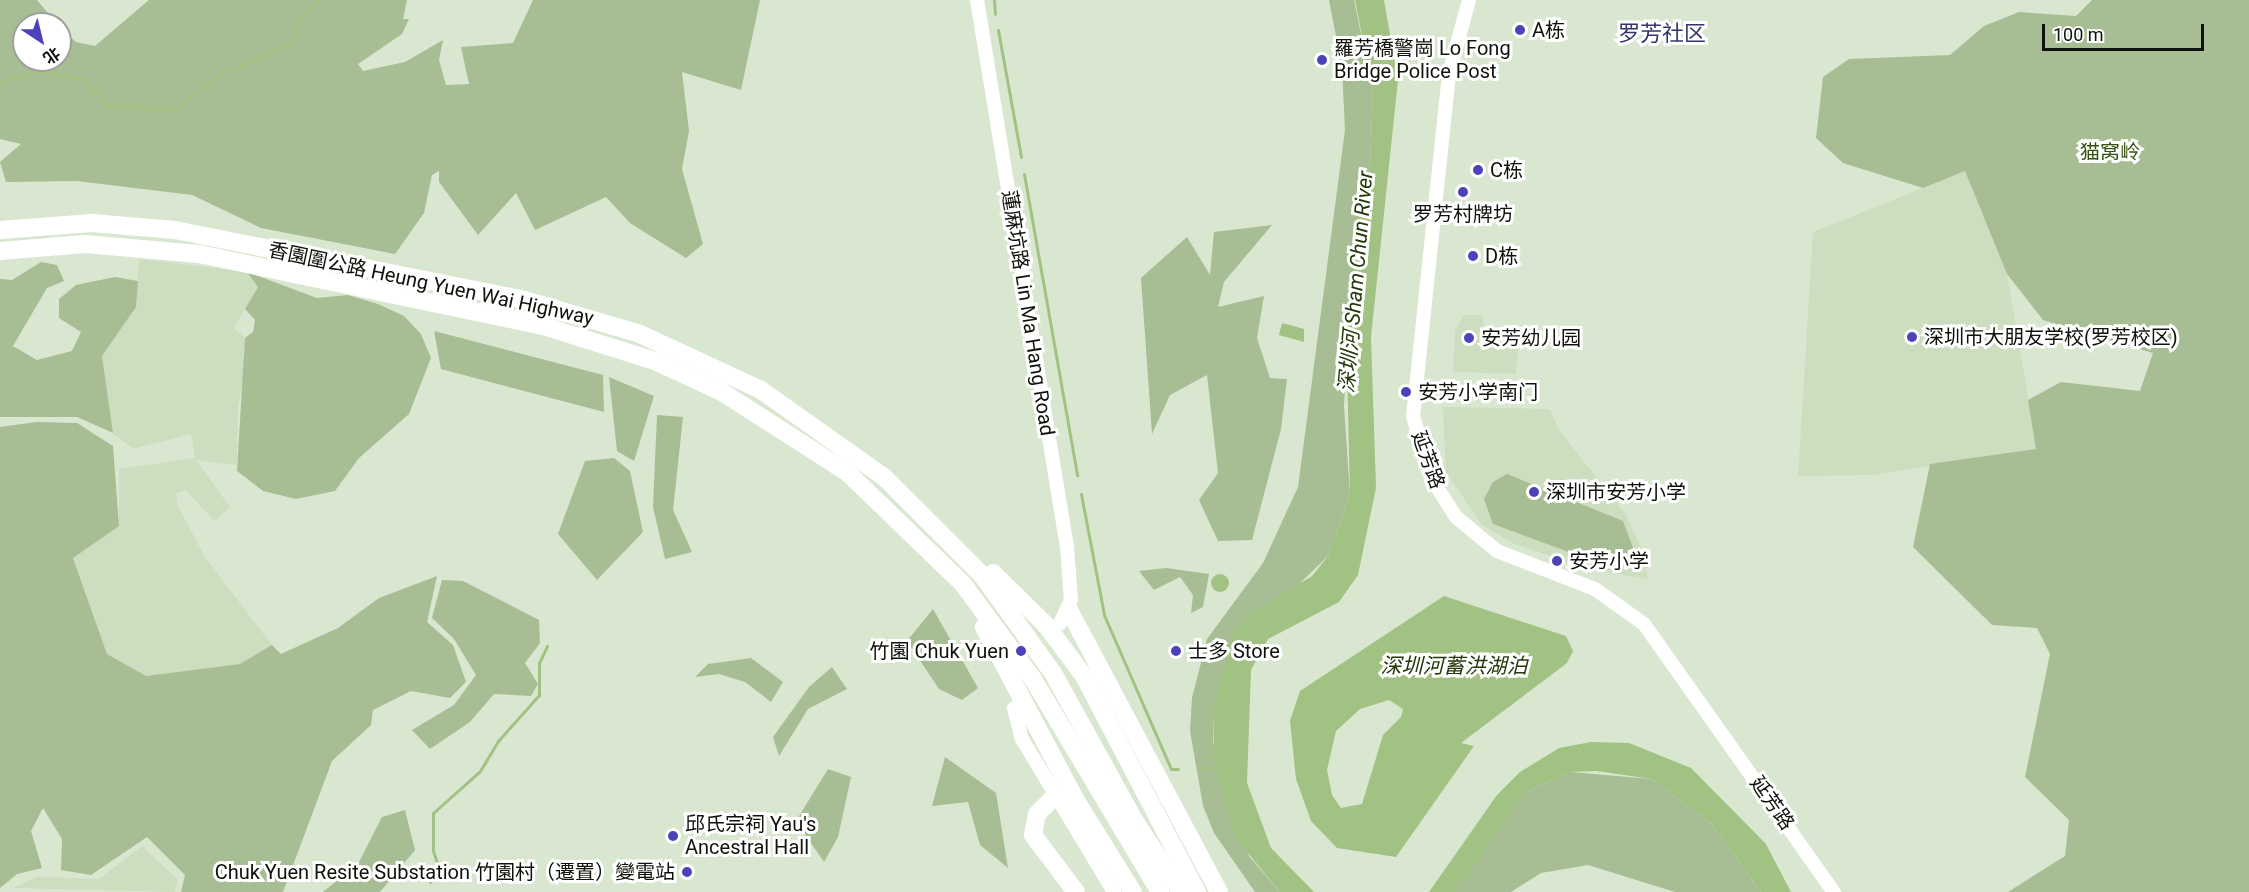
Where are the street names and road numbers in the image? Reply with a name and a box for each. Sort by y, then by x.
street label: 蓮麻坑路 Lin Ma Hang Road [997,189,1059,437]
street label: 香園圍公路 Heung Yuen Wai Highway [266,238,596,330]
street label: 延芳路 [1406,428,1450,492]
street label: 延芳路 [1745,772,1799,834]

